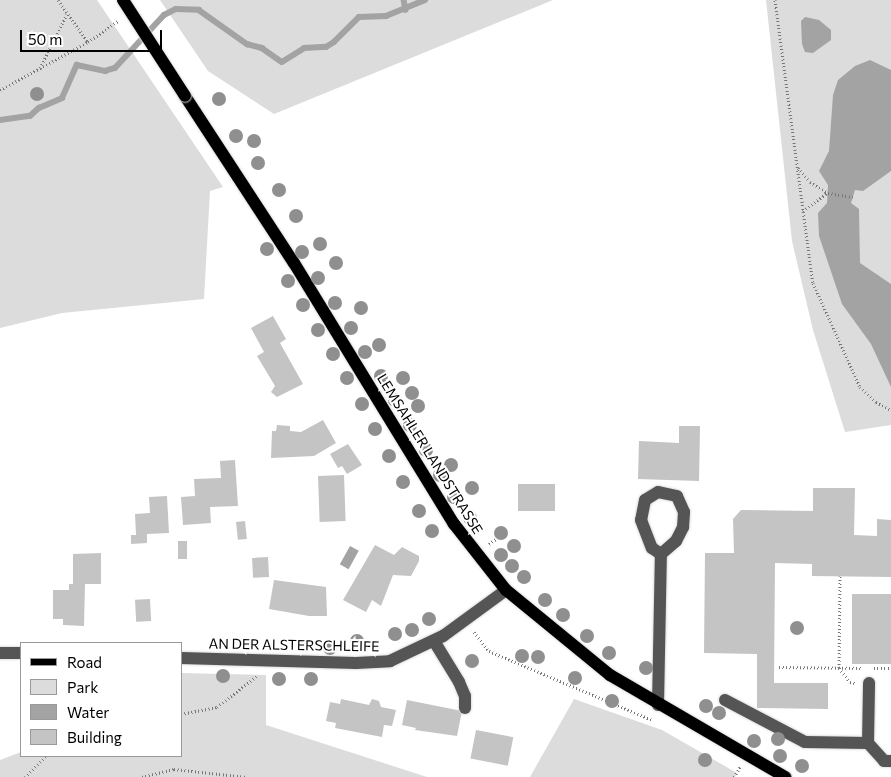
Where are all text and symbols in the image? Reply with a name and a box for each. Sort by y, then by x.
scale bar [22,20,165,52]
text: 50 m [28,30,62,48]
street label: LEMSAHLER LANDSTRASSE [374,371,486,537]
street label: AN DER ALSTERSCHLEIFE [208,635,380,655]
legend [20,642,182,757]
text: Road [67,653,102,671]
text: Park [67,678,98,696]
text: Water [67,703,109,721]
text: Building [67,728,122,746]

